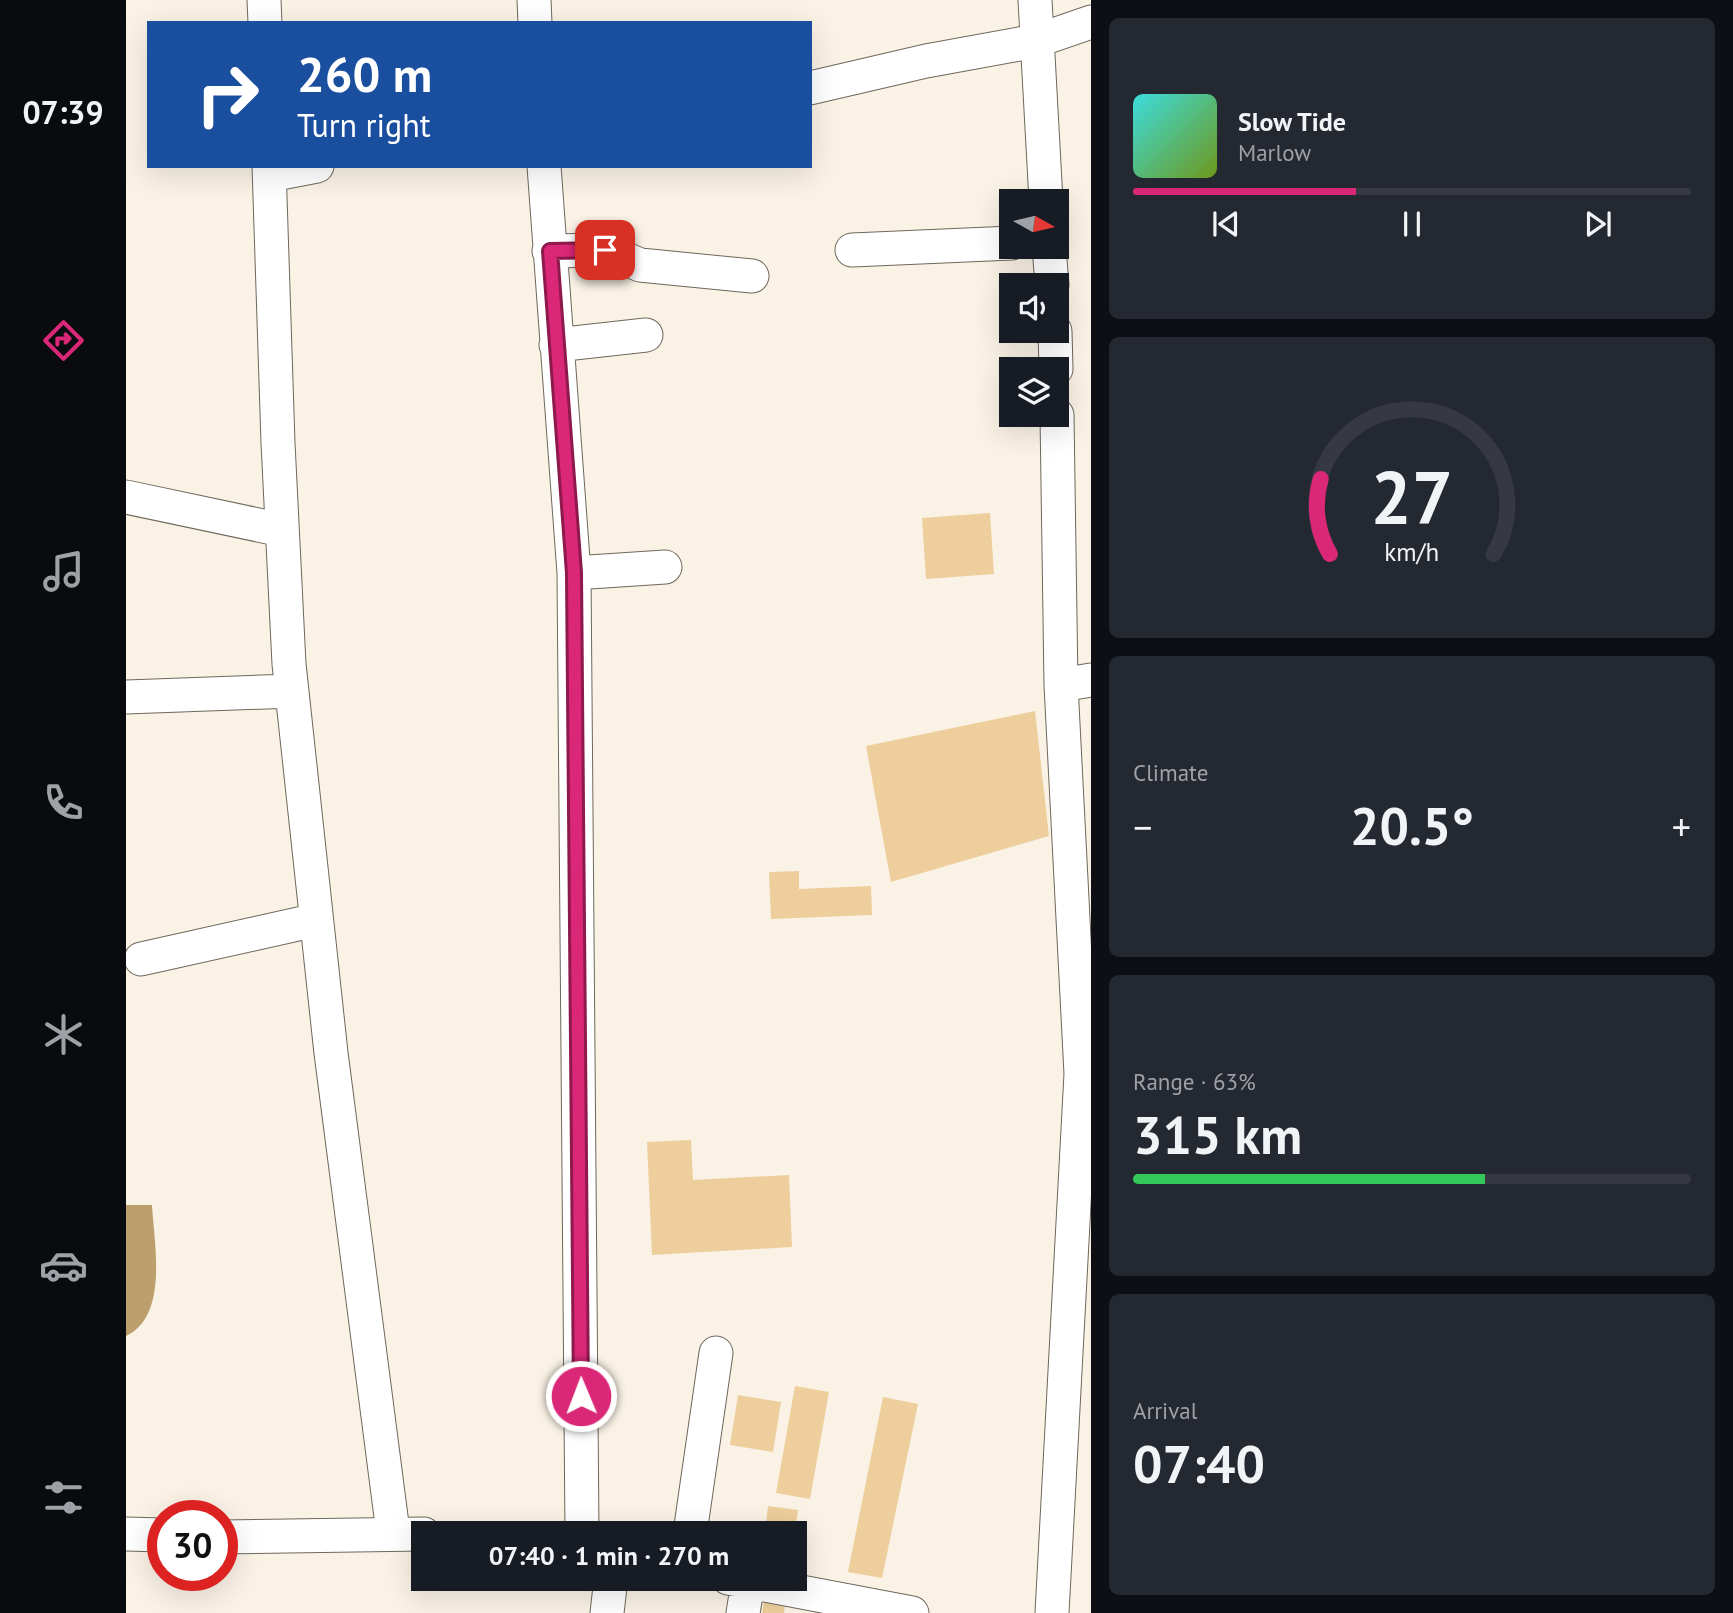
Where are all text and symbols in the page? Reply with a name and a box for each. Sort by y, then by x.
text: 260 m [297,42,432,106]
icon: right [182,49,273,140]
text: 07:39 [22,91,104,133]
text: Turn right [297,104,431,146]
text: Slow Tide [1238,105,1346,138]
text: Marlow [1238,138,1311,167]
north arrow [999,189,1069,259]
map controls [999,189,1069,427]
icon: previous [1207,205,1245,243]
icon: pause [1393,205,1431,243]
icon: next [1579,205,1617,243]
pin [575,220,635,280]
icon: arrive [586,231,624,269]
button: sound [999,273,1069,343]
icon: directions [39,316,88,365]
button: layers [999,357,1069,427]
text: 27 [1371,450,1453,544]
text: km/h [1385,535,1439,567]
icon: music [39,547,88,596]
text: Climate [1133,758,1208,787]
icon: phone [39,778,88,827]
text: 20.5° [1350,792,1474,859]
text: − [1133,802,1152,851]
text: + [1672,802,1691,851]
icon: climate [39,1010,88,1059]
text: Range · 63% [1133,1067,1256,1096]
text: 315 km [1133,1101,1302,1168]
icon: car [39,1241,88,1290]
position arrow [544,1359,618,1433]
text: Arrival [1133,1396,1197,1425]
text: 07:40 [1133,1430,1265,1497]
icon: filters [39,1473,88,1522]
speed limit sign: 30 [147,1500,238,1591]
text: 07:40 · 1 min · 270 m [489,1539,729,1572]

